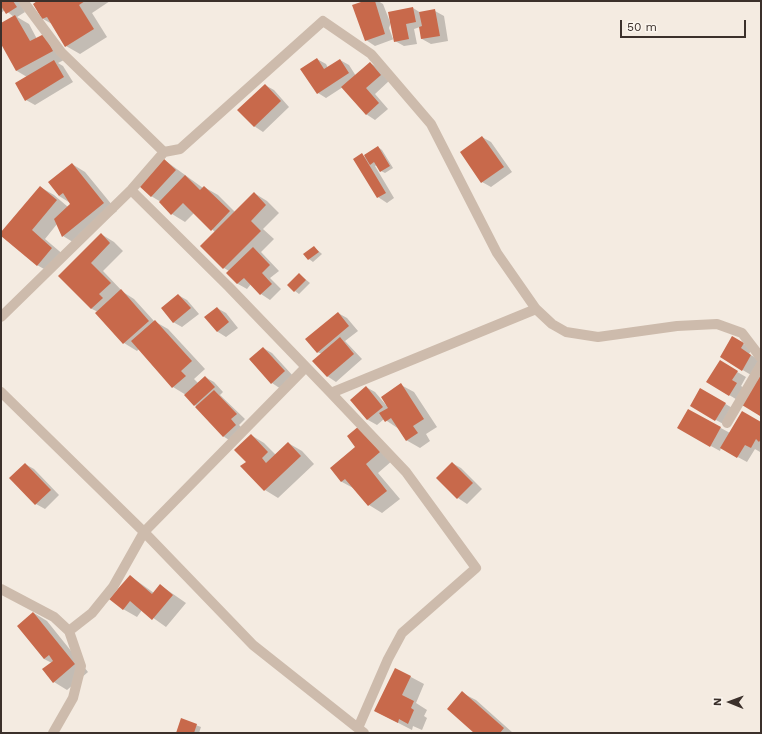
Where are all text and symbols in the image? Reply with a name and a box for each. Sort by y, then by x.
scale bar [622,12,748,38]
text: 50 m [627,20,657,34]
north arrow [710,682,750,722]
text: N [711,698,724,706]

